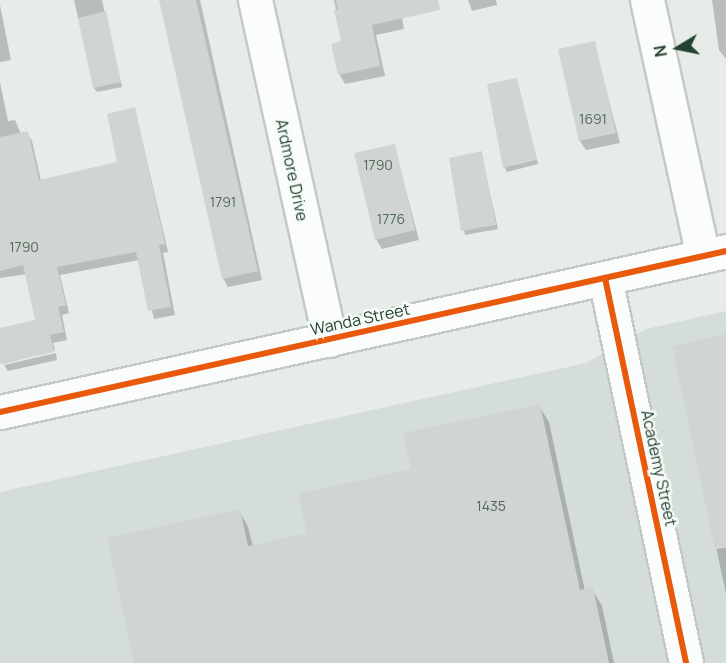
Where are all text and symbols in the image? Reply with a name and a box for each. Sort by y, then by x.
north arrow [648,18,708,78]
text: N [648,44,672,59]
house number: 1691 [579,111,607,127]
street label: Ardmore Drive [272,117,312,223]
house number: 1790 [363,157,393,173]
house number: 1791 [210,194,236,210]
house number: 1776 [377,211,405,227]
house number: 1790 [9,239,39,255]
street label: Wanda Street [309,299,411,339]
street label: Academy Street [637,408,681,528]
house number: 1435 [476,498,506,514]

